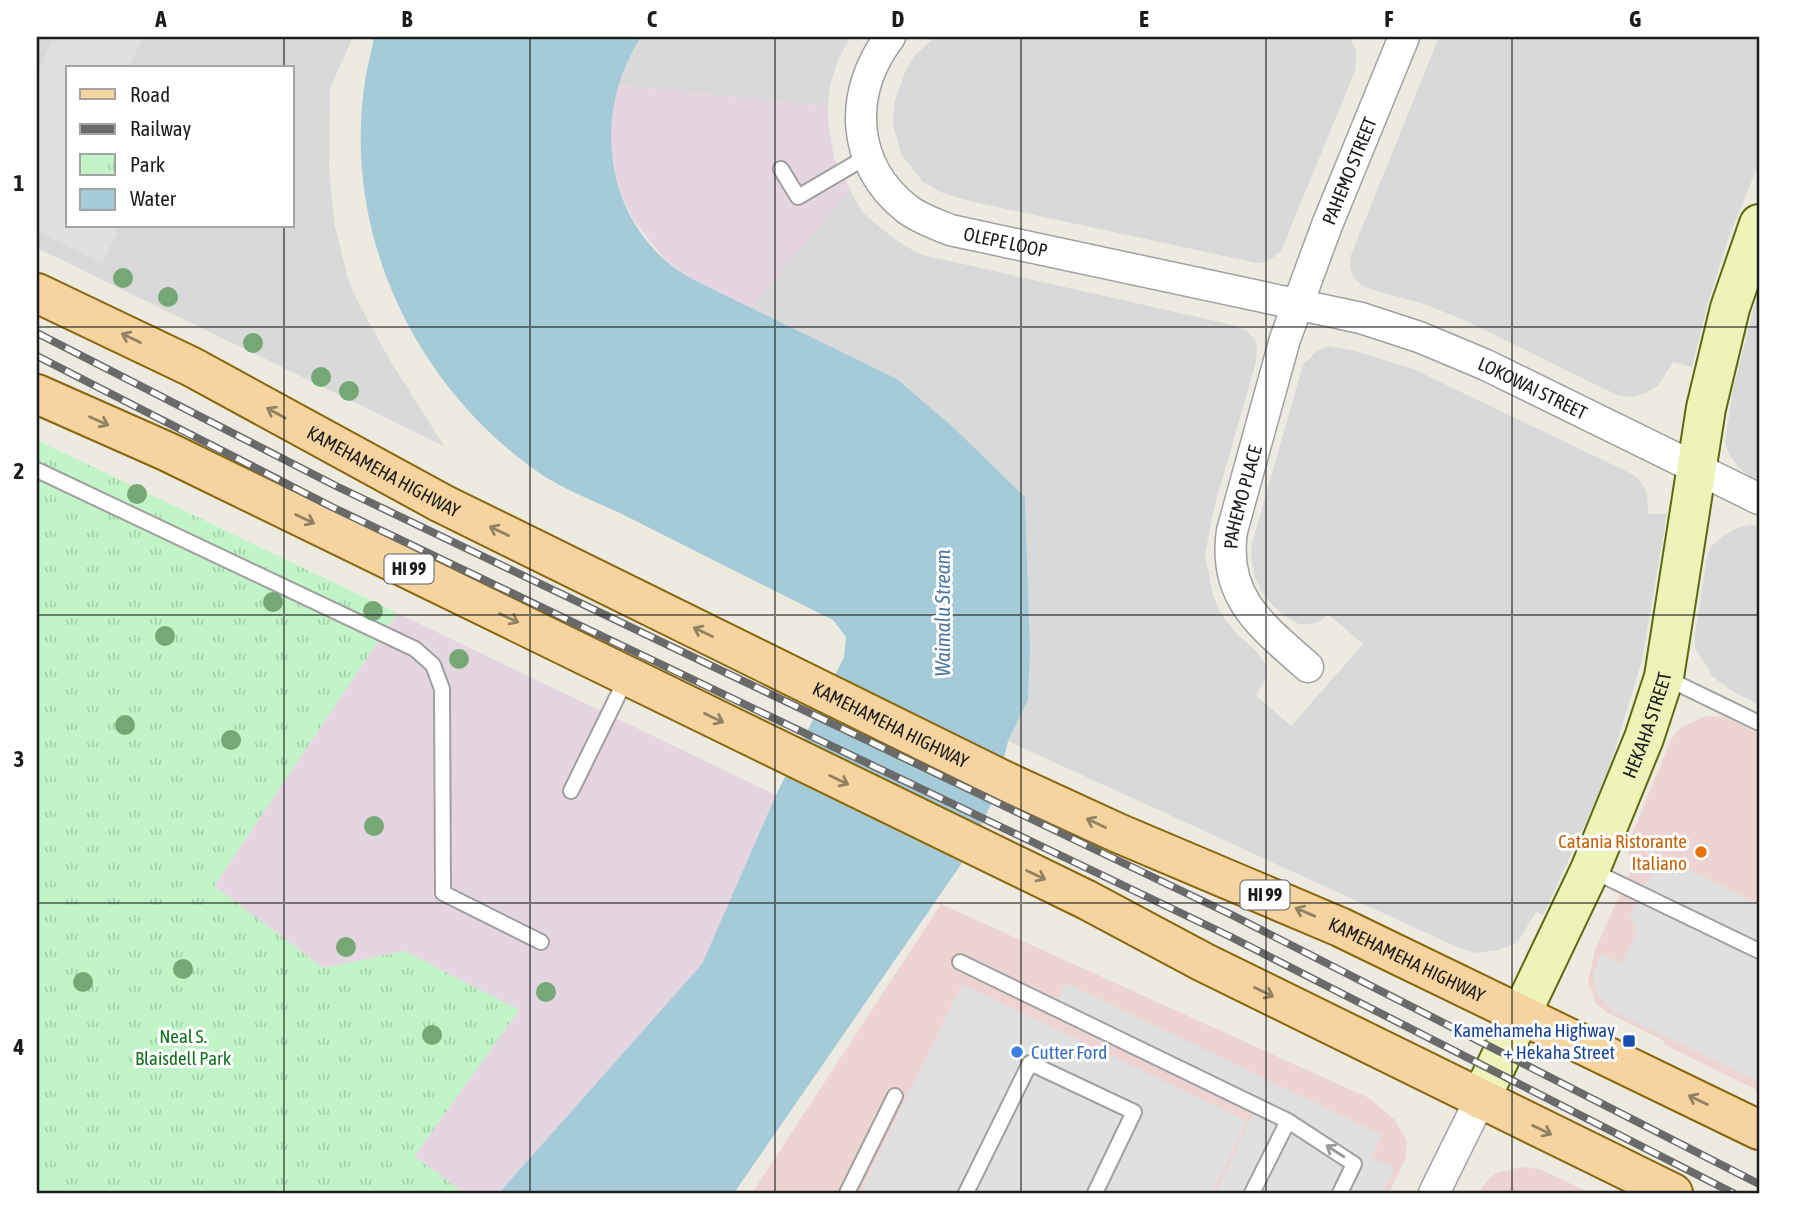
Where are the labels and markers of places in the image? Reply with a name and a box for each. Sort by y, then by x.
place label: Catania Ristorante Italiano [1558,830,1687,874]
marker: Catania Ristorante Italiano [1693,844,1709,860]
place label: Kamehameha Highway + Hekaha Street [1453,1019,1615,1063]
marker: Kamehameha Highway + Hekaha Street [1621,1033,1637,1049]
place label: Cutter Ford [1031,1041,1107,1063]
marker: Cutter Ford [1009,1044,1025,1060]

